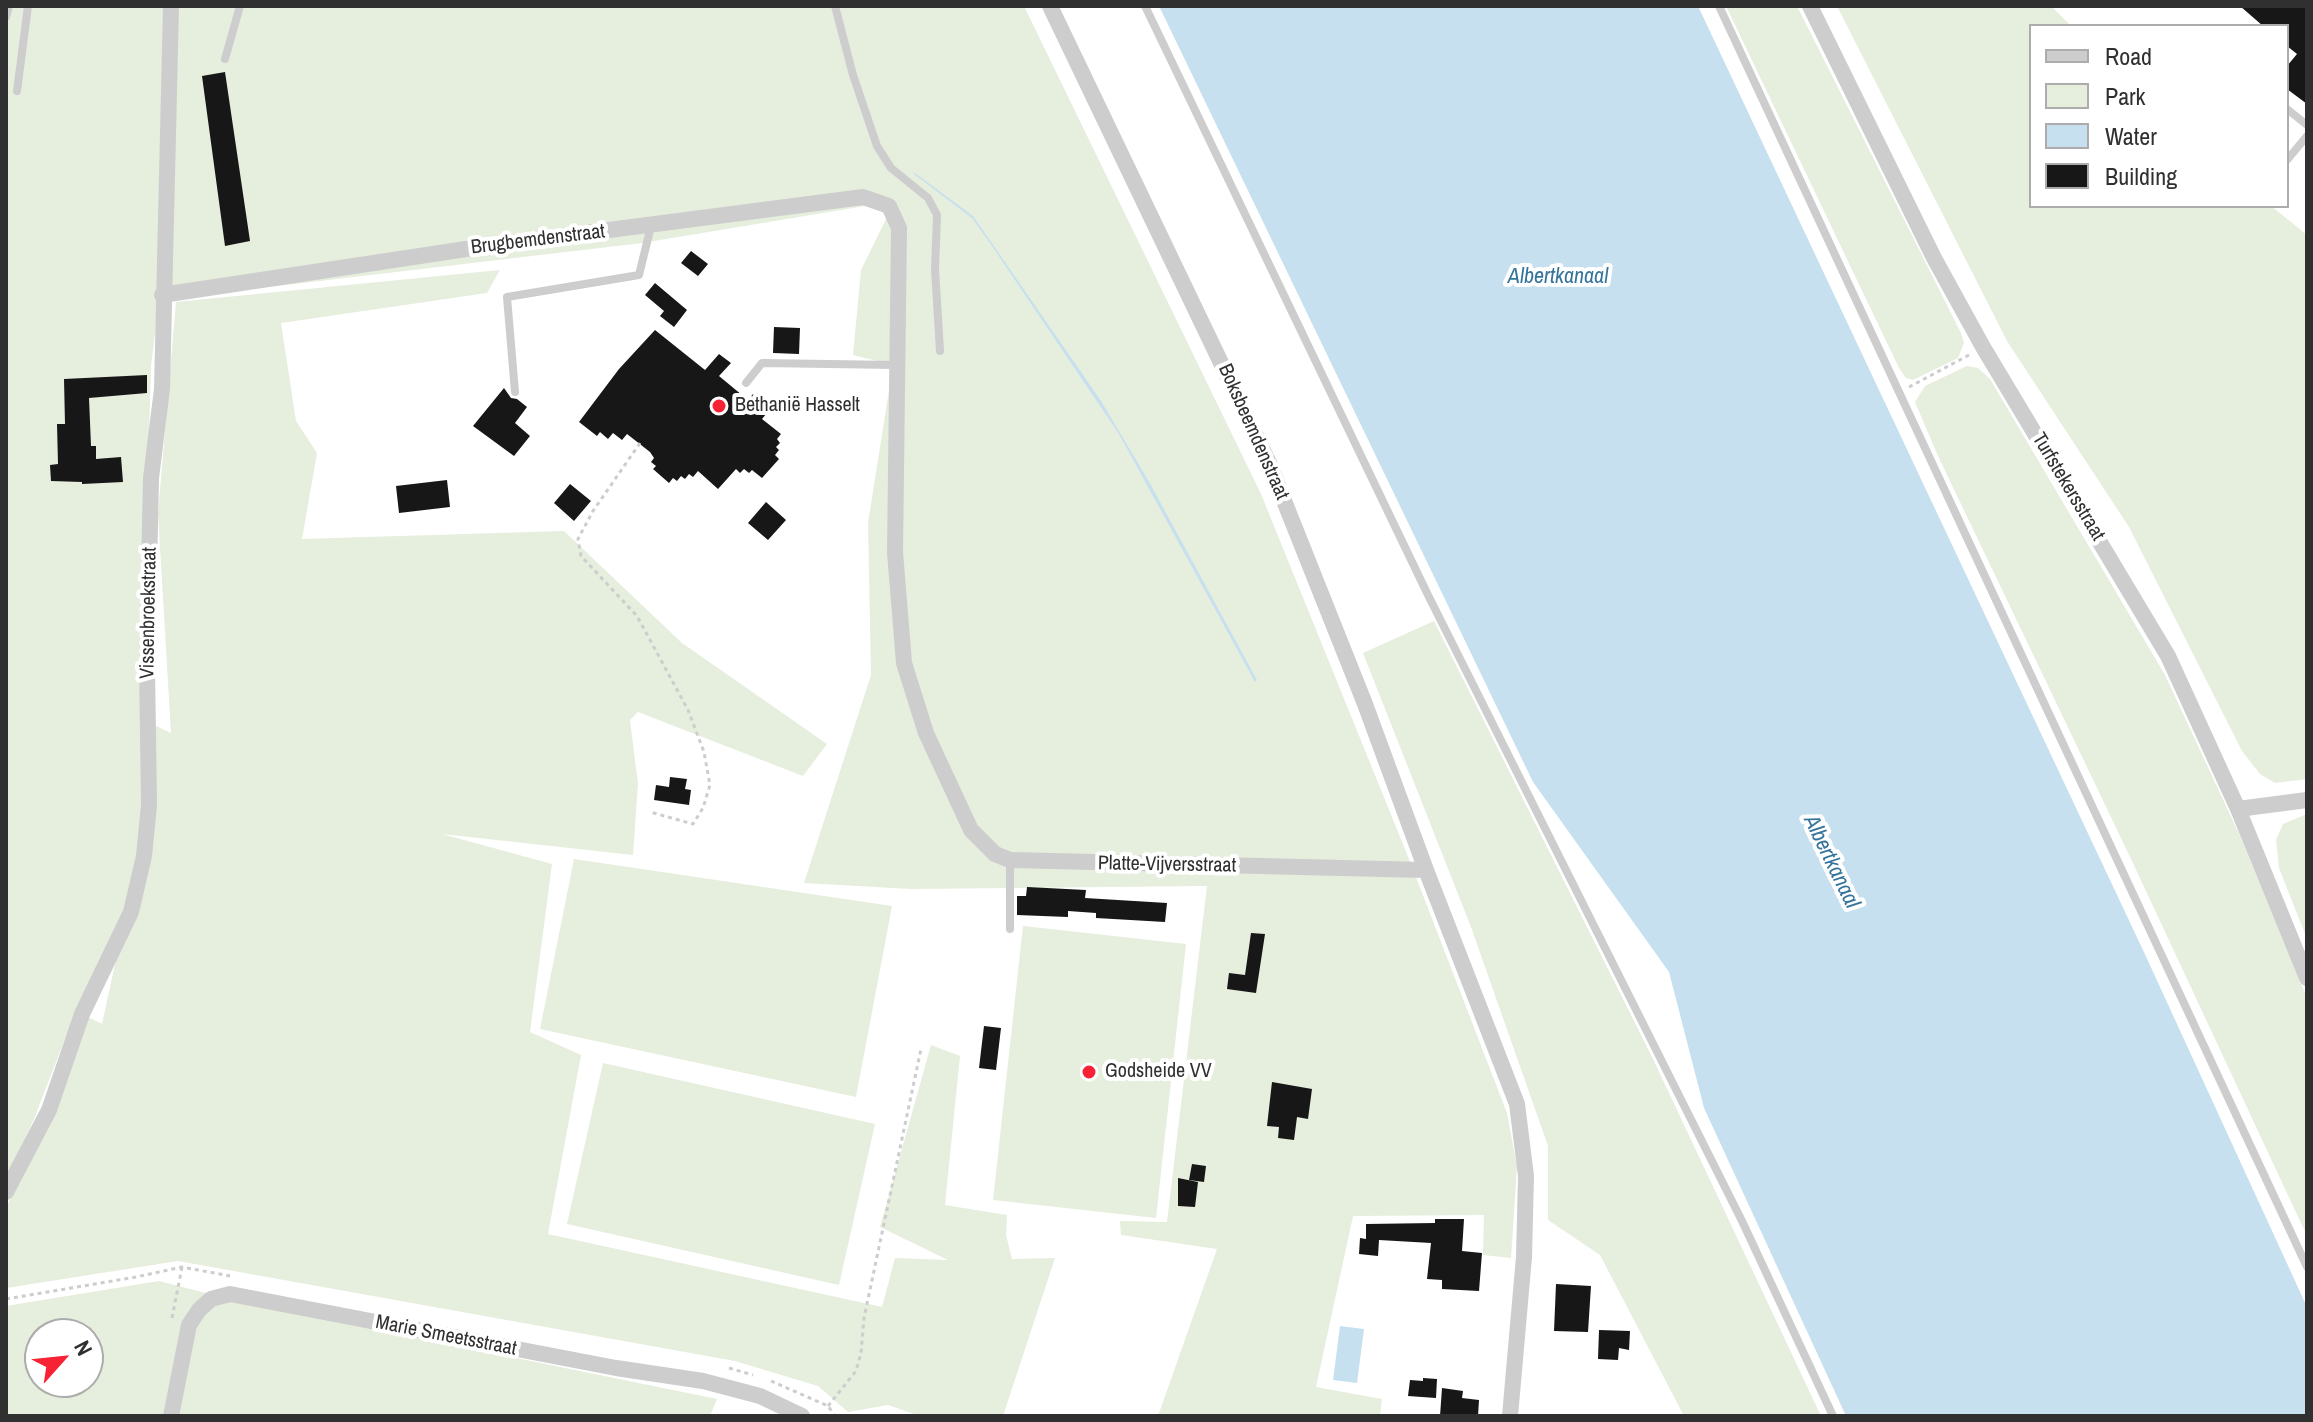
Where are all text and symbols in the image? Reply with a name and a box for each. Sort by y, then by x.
legend [2029,24,2289,208]
text: Road [2105,40,2152,72]
text: Park [2105,80,2145,112]
text: Water [2105,120,2157,152]
text: Building [2105,160,2177,192]
street label: Brugbemdenstraat [470,220,606,260]
water label: Albertkanaal [1508,264,1608,290]
street label: Boksbeemdenstraat [1212,360,1294,504]
place label: Bethanië Hasselt [735,394,860,418]
marker: Bethanië Hasselt [710,397,728,415]
street label: Turfstekersstraat [2026,429,2110,545]
street label: Vissenbroekstraat [136,547,162,679]
water label: Albertkanaal [1797,811,1865,913]
street label: Platte-Vijversstraat [1098,852,1236,878]
place label: Godsheide VV [1105,1060,1212,1084]
marker: Godsheide VV [1080,1063,1098,1081]
street label: Marie Smeetsstraat [373,1311,519,1361]
north arrow [24,1318,104,1398]
text: N [67,1335,100,1361]

